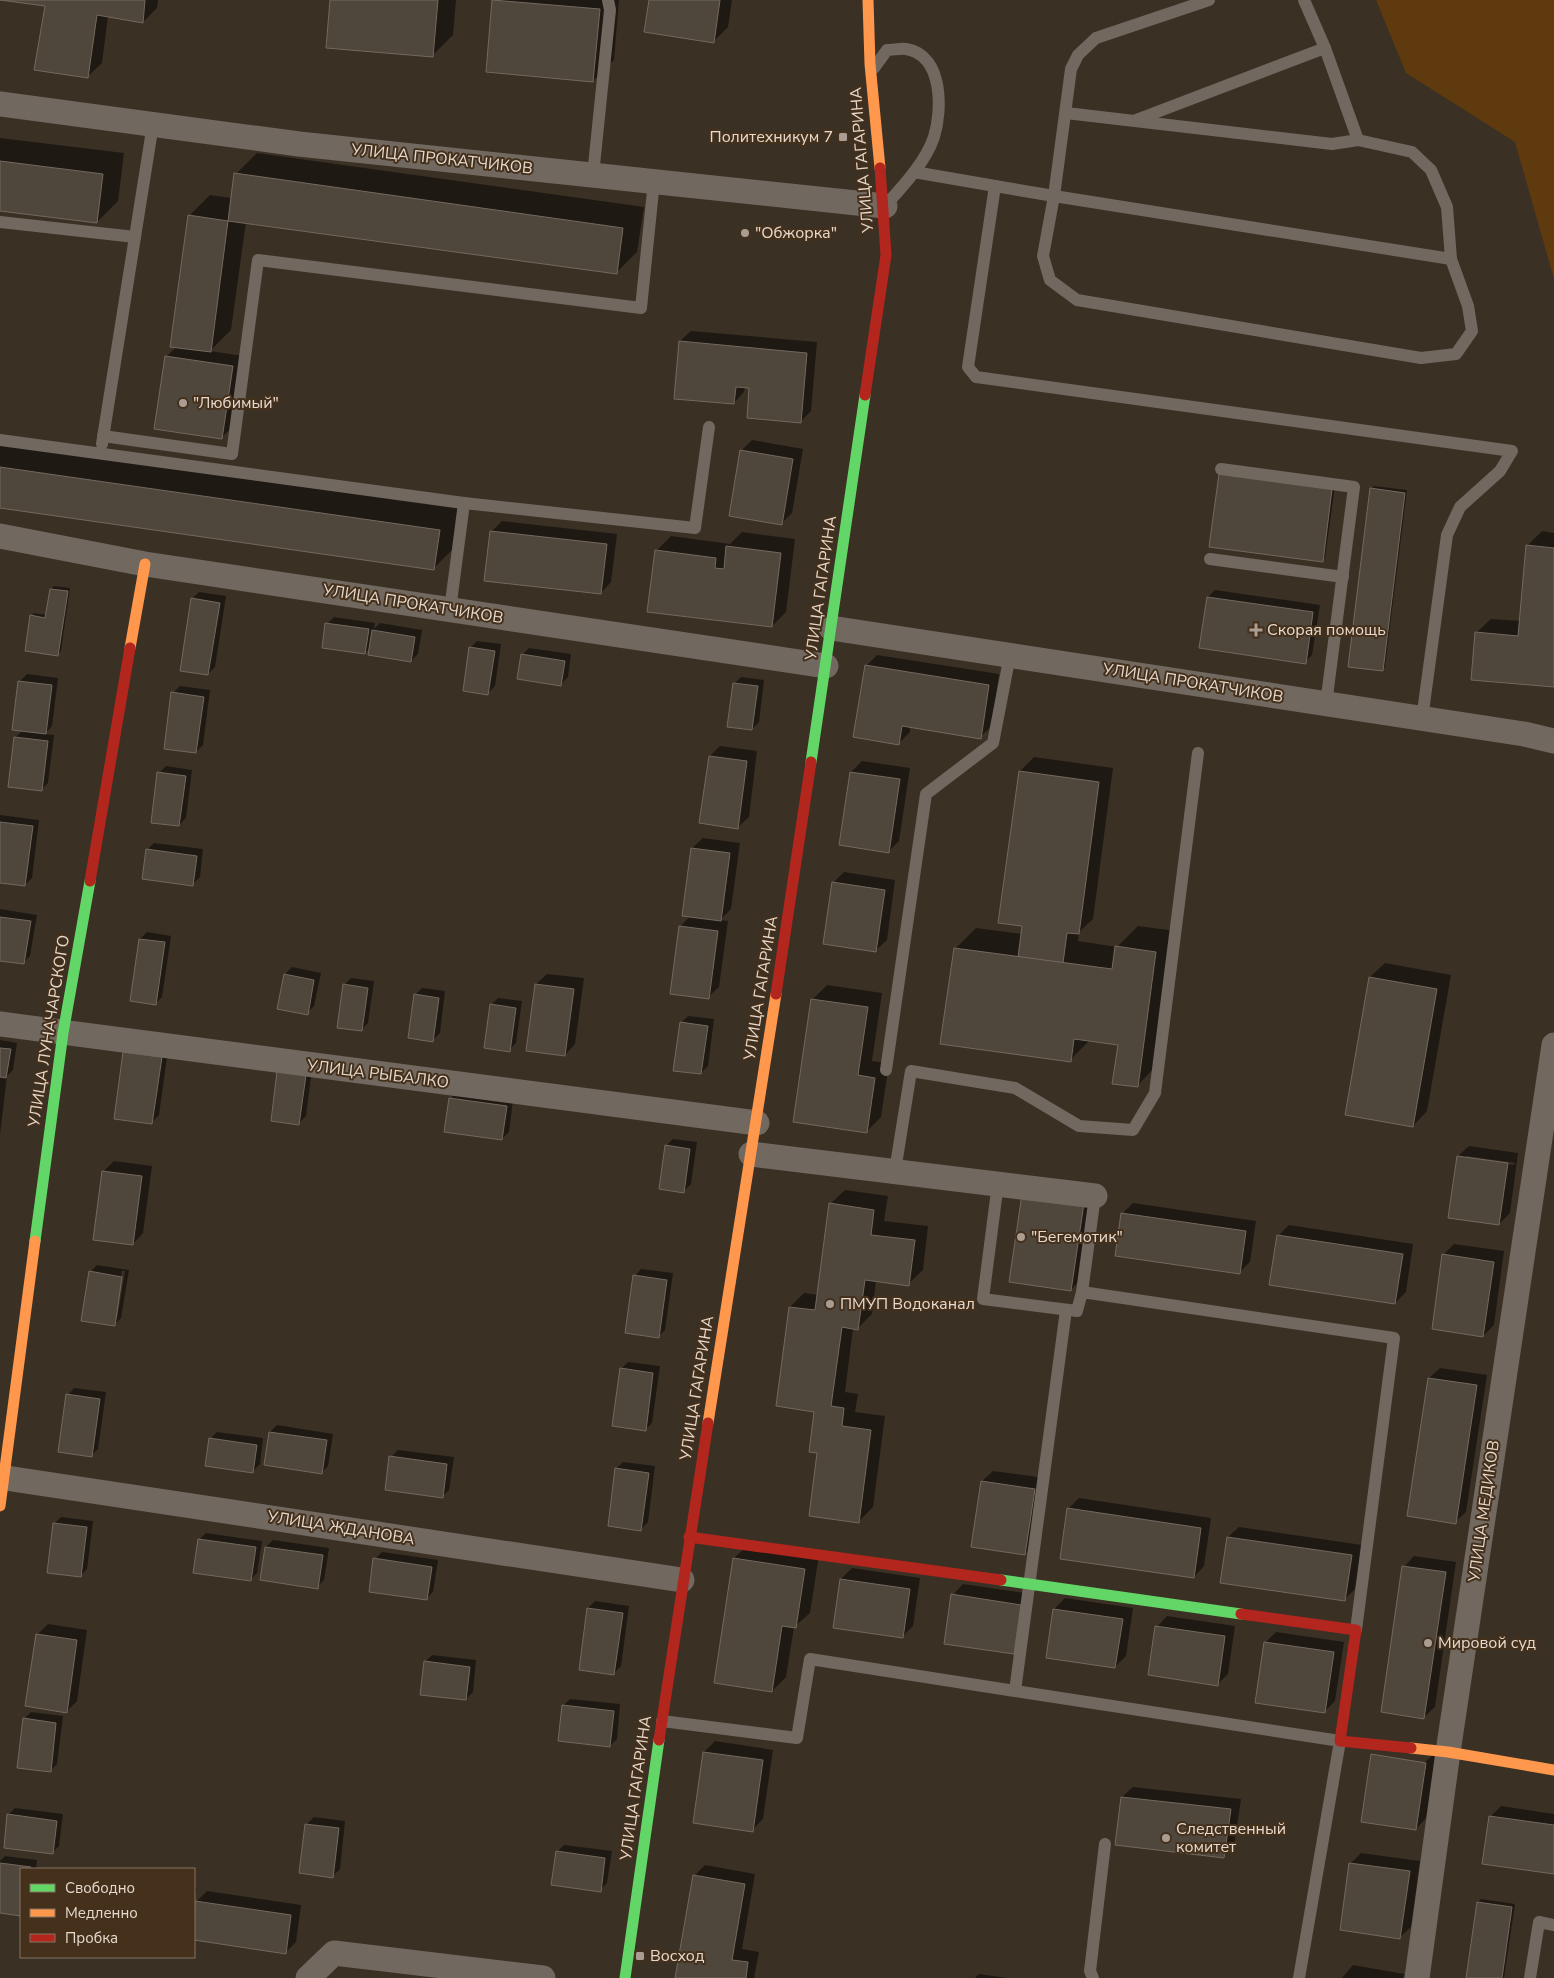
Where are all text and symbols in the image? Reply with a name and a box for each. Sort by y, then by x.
street label: УЛИЦА ГАГАРИНА [845,86,879,235]
place label: Политехникум 7 [710,126,833,148]
marker: Политехникум 7 [837,131,849,143]
street label: УЛИЦА ПРОКАТЧИКОВ [349,138,534,179]
place label: "Обжорка" [755,222,837,244]
marker: "Обжорка" [739,227,751,239]
place label: "Любимый" [193,392,279,414]
marker: "Любимый" [177,397,189,409]
street label: УЛИЦА ГАГАРИНА [800,514,842,663]
street label: УЛИЦА ПРОКАТЧИКОВ [320,579,505,629]
place label: Скорая помощь [1267,619,1386,641]
marker: Скорая помощь [1249,623,1263,637]
street label: УЛИЦА ПРОКАТЧИКОВ [1100,658,1285,708]
street label: УЛИЦА ГАГАРИНА [739,914,783,1063]
street label: УЛИЦА ЛУНАЧАРСКОГО [23,933,75,1130]
street label: УЛИЦА РЫБАЛКО [305,1054,450,1094]
place label: "Бегемотик" [1031,1226,1123,1248]
marker: "Бегемотик" [1015,1231,1027,1243]
place label: ПМУП Водоканал [840,1293,975,1315]
marker: ПМУП Водоканал [824,1298,836,1310]
street label: УЛИЦА ГАГАРИНА [675,1314,719,1463]
street label: УЛИЦА МЕДИКОВ [1463,1439,1505,1584]
street label: УЛИЦА ЖДАНОВА [265,1505,417,1551]
place label: Мировой суд [1438,1632,1537,1654]
marker: Мировой суд [1422,1637,1434,1649]
street label: УЛИЦА ГАГАРИНА [615,1714,657,1863]
place label: Следственный комитет [1176,1818,1286,1858]
marker: Следственный комитет [1160,1832,1172,1844]
legend [20,1868,195,1958]
text: Свободно [65,1878,135,1898]
text: Медленно [65,1903,138,1923]
text: Пробка [65,1928,118,1948]
place label: Восход [650,1945,705,1967]
marker: Восход [634,1950,646,1962]

